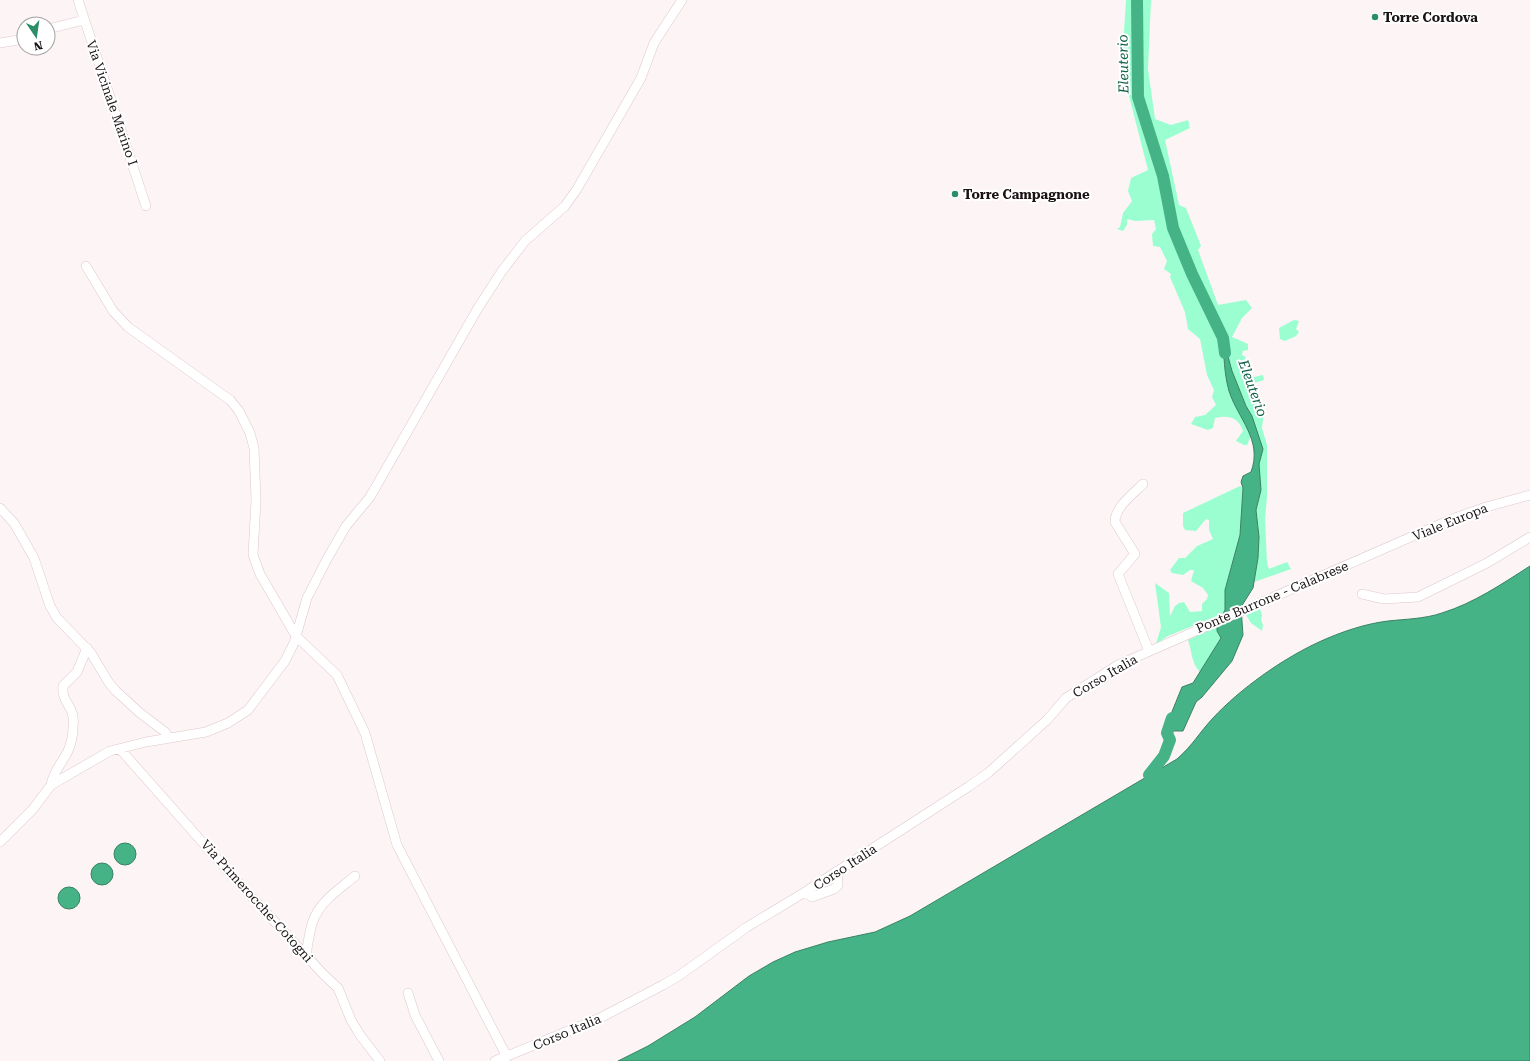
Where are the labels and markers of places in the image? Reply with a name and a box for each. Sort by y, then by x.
place label: Torre Cordova [1383,10,1478,25]
marker: Torre Cordova [1370,12,1380,22]
place label: Torre Campagnone [963,187,1090,202]
marker: Torre Campagnone [950,189,960,199]

